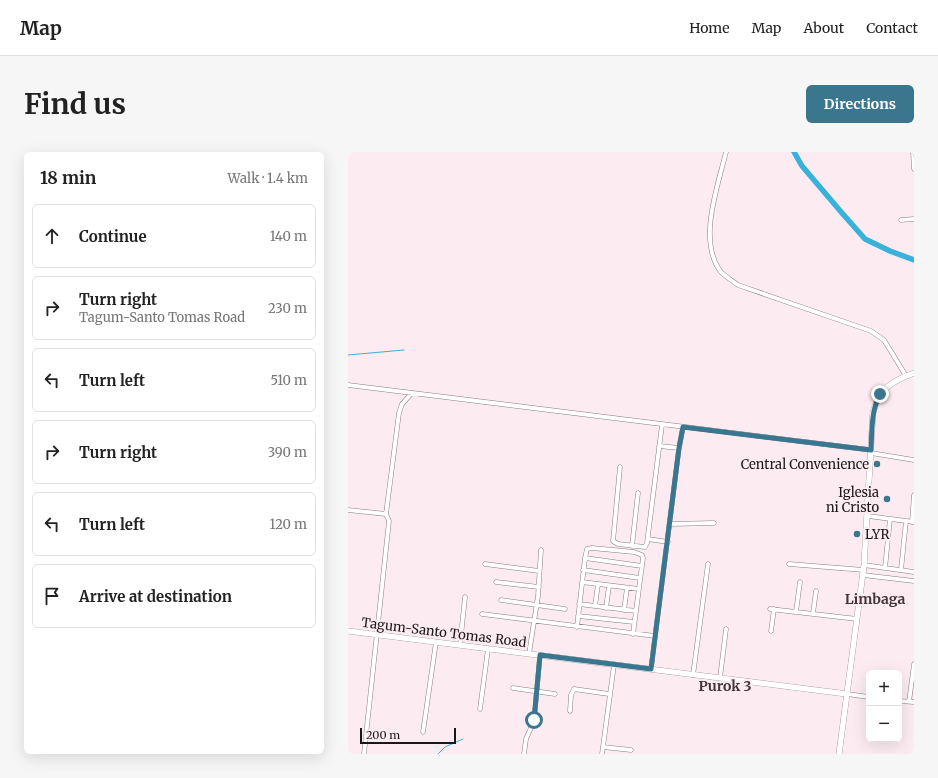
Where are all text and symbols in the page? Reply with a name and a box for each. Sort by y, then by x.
text: Map [20,16,62,40]
text: Home [689,19,730,37]
text: Map [752,19,781,37]
text: About [803,19,844,37]
text: Contact [866,19,918,37]
button: Directions [806,85,914,123]
text: Find us [24,86,126,122]
text: 18 min [40,167,96,189]
text: Walk · 1.4 km [228,170,308,187]
icon: ahead [41,225,63,247]
text: Continue [79,227,147,246]
text: 140 m [270,228,307,245]
text: Turn right [79,290,157,309]
icon: right [41,297,63,319]
text: 230 m [268,300,307,317]
text: Tagum-Santo Tomas Road [79,309,245,326]
icon: left [41,369,63,391]
text: Turn left [79,371,145,390]
text: 510 m [270,372,307,389]
route end [871,385,889,403]
icon: right [41,441,63,463]
text: Turn right [79,443,157,462]
text: 390 m [268,444,307,461]
place label: Central Convenience [741,456,869,473]
marker: Central Convenience [872,459,882,469]
place label: Iglesia ni Cristo [826,484,879,516]
marker: Iglesia ni Cristo [882,494,892,504]
icon: left [41,513,63,535]
text: Turn left [79,515,145,534]
text: 120 m [269,516,307,533]
place label: LYR [865,526,889,543]
marker: LYR [852,529,862,539]
icon: arrive [41,585,63,607]
text: Arrive at destination [79,587,232,606]
district label: Limbaga [845,590,905,608]
street label: Tagum-Santo Tomas Road [360,614,528,651]
map controls [866,670,902,742]
button: + [866,670,902,706]
district label: Purok 3 [698,677,752,695]
button: − [866,706,902,742]
route start [525,711,543,729]
scale bar [360,726,456,745]
text: 200 m [366,728,400,742]

